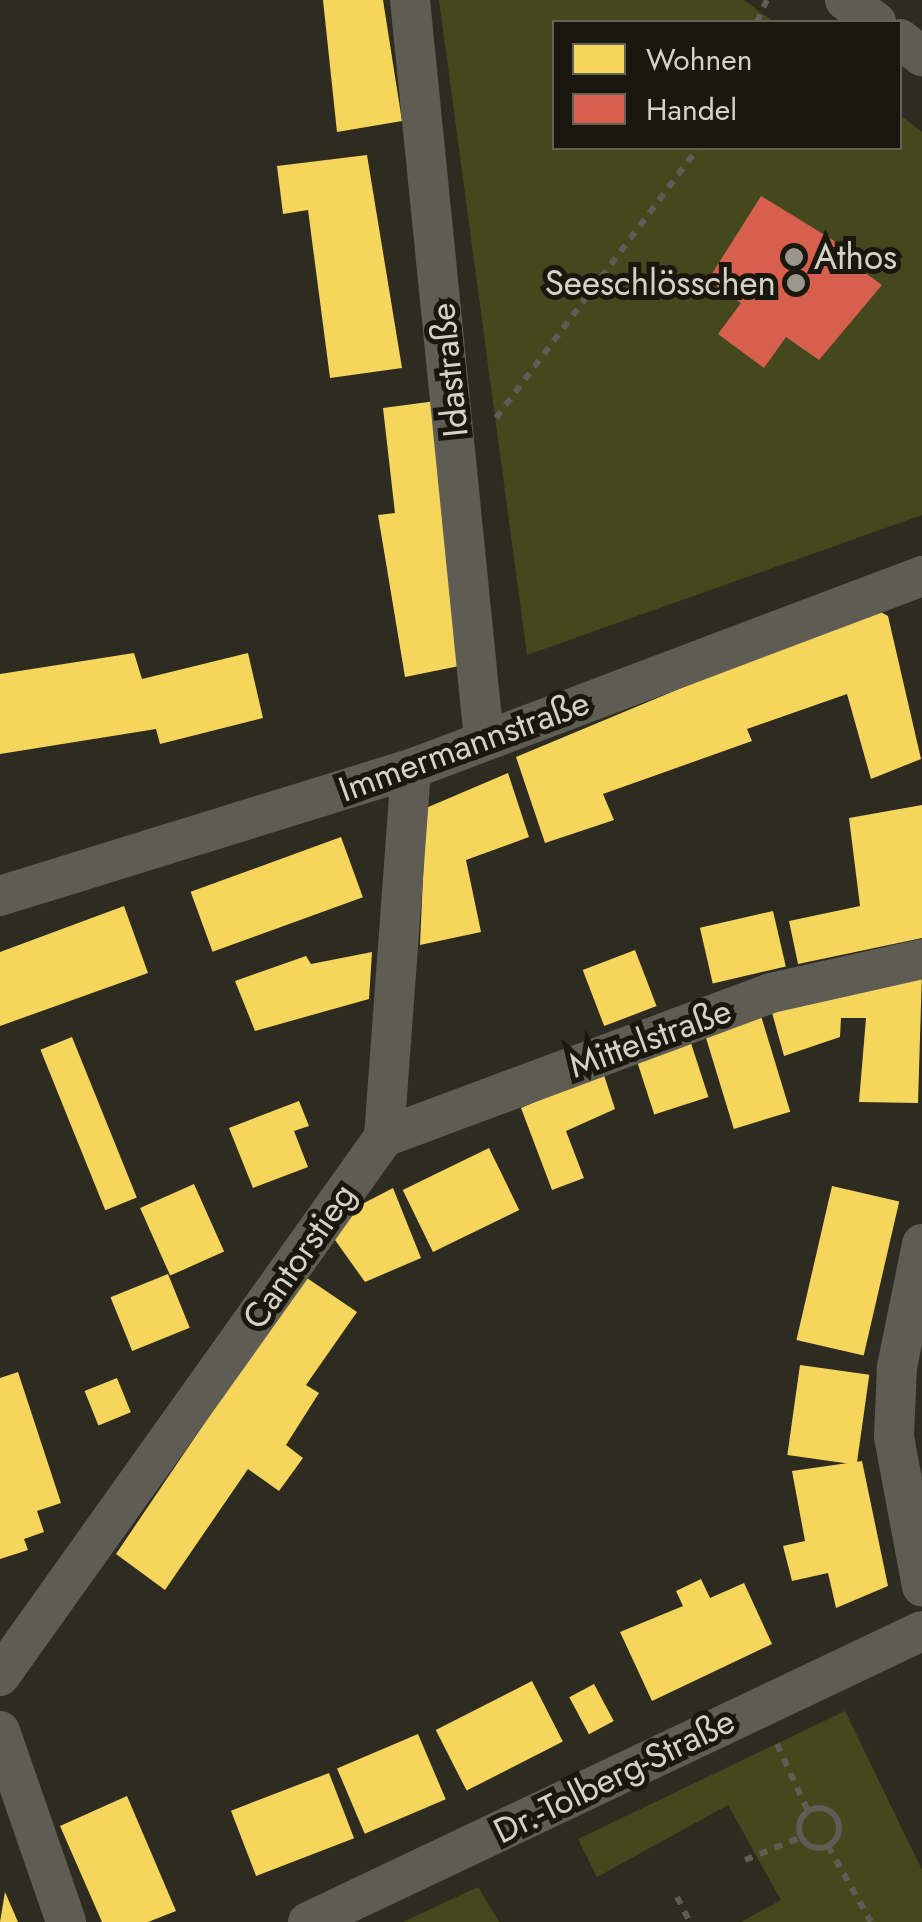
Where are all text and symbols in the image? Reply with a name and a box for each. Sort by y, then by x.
legend [552,20,902,150]
text: Wohnen [646,38,752,81]
text: Handel [646,88,737,131]
place label: Athos [814,236,897,278]
marker: Athos [783,246,805,268]
place label: Seeschlösschen [545,262,776,304]
marker: Seeschlösschen [785,272,807,294]
street label: Idastraße [421,301,477,439]
street label: Immermannstraße [333,681,595,811]
street label: Mittelstraße [563,989,737,1087]
street label: Cantorstieg [234,1175,364,1337]
street label: Dr.-Tolberg-Straße [487,1700,741,1852]

